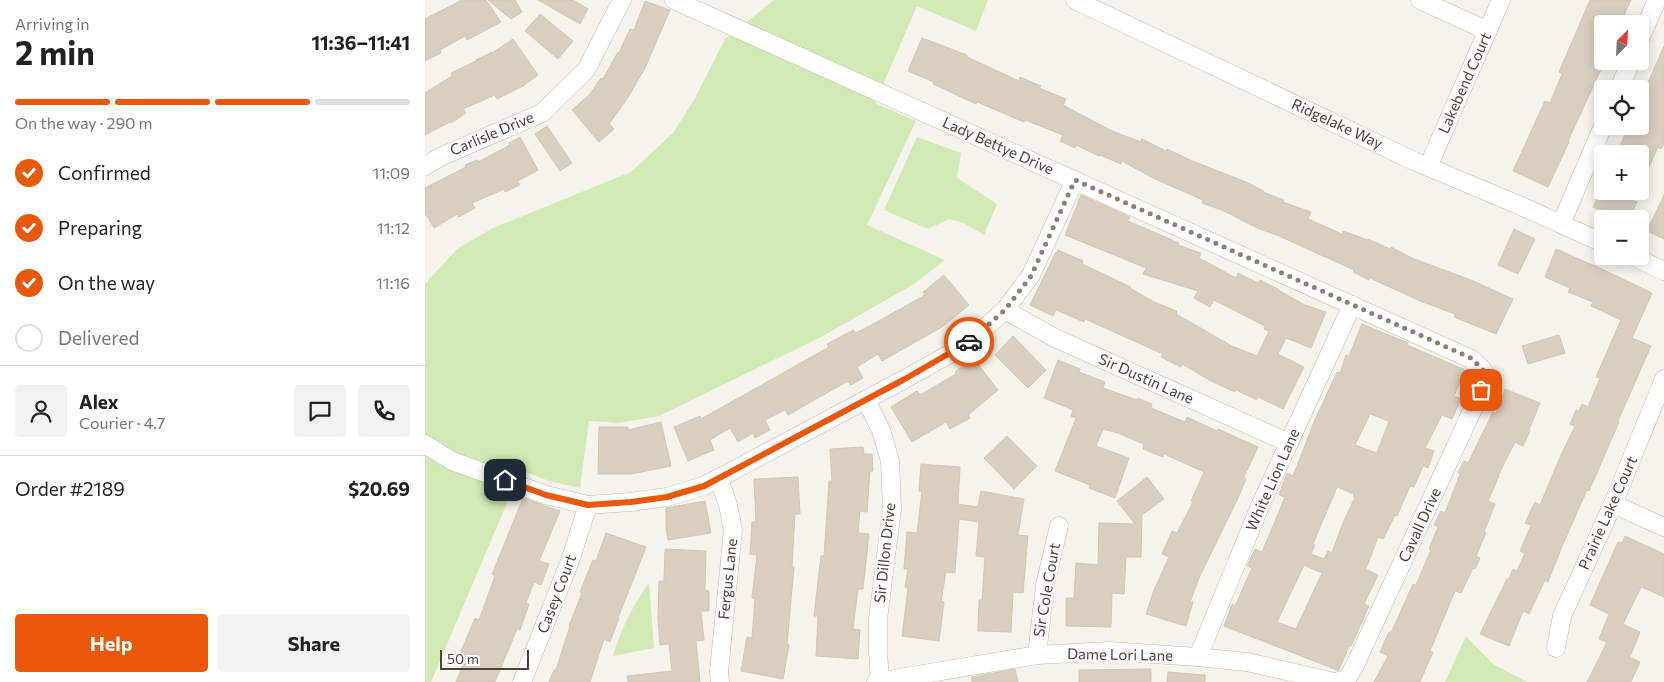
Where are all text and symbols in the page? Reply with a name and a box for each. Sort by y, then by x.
text: Arriving in [15,14,89,33]
north arrow [1594,15,1649,70]
map controls [1594,15,1649,265]
street label: Lakebend Court [1434,29,1494,136]
text: 11:36–11:41 [311,31,410,54]
text: 2 min [15,32,95,72]
button: locate [1594,80,1649,135]
street label: Ridgelake Way [1289,94,1386,152]
street label: Carlisle Drive [447,107,536,159]
street label: Lady Bettye Drive [940,112,1057,178]
text: On the way · 290 m [15,113,153,132]
button: + [1594,145,1649,200]
icon: check [15,159,43,187]
text: Confirmed [58,161,151,184]
text: 11:09 [372,163,410,182]
button: − [1594,210,1649,265]
icon: check [15,214,43,242]
text: Preparing [58,216,142,239]
text: 11:12 [377,218,410,237]
icon: check [15,269,43,297]
text: On the way [58,271,155,294]
text: 11:16 [376,273,410,292]
courier [944,317,994,367]
text: Delivered [58,326,139,349]
icon: car [955,328,983,356]
street label: Sir Dustin Lane [1096,349,1197,407]
pin [1460,369,1502,411]
icon: bag [1467,376,1495,404]
button: person [15,385,67,437]
button: chat [294,385,346,437]
button: phone [358,385,410,437]
text: Alex [79,390,119,413]
text: Courier · 4.7 [79,413,165,432]
street label: White Lion Lane [1241,425,1303,534]
street label: Prairie Lake Court [1574,453,1640,572]
pin [484,459,526,501]
icon: home [491,466,519,494]
text: Order #2189 [15,477,125,500]
text: $20.69 [348,477,410,500]
street label: Cavall Drive [1394,484,1444,565]
street label: Sir Dillon Drive [870,502,898,604]
street label: Fergus Lane [714,537,740,620]
street label: Sir Cole Court [1029,541,1063,638]
street label: Casey Court [533,552,579,636]
button: Help [15,614,208,672]
button: Share [218,614,410,672]
street label: Dame Lori Lane [1067,644,1173,664]
scale bar [440,647,529,670]
text: 50 m [447,650,479,667]

